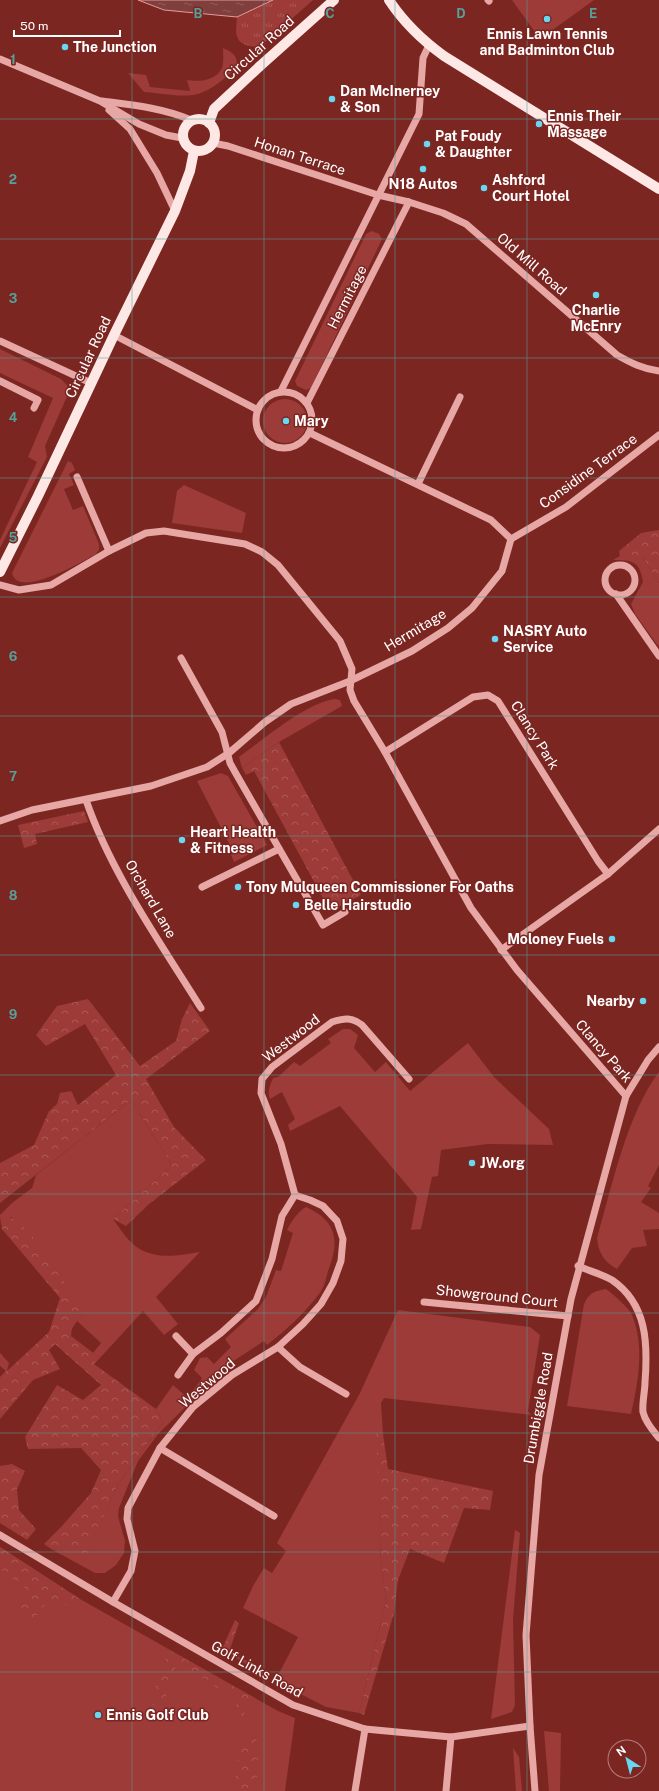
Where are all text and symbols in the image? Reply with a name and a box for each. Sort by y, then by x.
text: B [194,6,203,21]
text: C [325,6,335,21]
text: D [456,6,466,21]
text: E [589,6,597,21]
scale bar [14,12,120,38]
street label: Circular Road [221,13,297,83]
marker: Ennis Lawn Tennis and Badminton Club [542,14,552,24]
text: 50 m [20,19,48,33]
place label: Ennis Lawn Tennis and Badminton Club [480,26,614,58]
place label: The Junction [73,39,157,55]
marker: The Junction [60,42,70,52]
text: 1 [10,52,16,67]
place label: Dan McInerney & Son [340,83,440,115]
marker: Dan McInerney & Son [327,94,337,104]
place label: Ennis Their Massage [547,108,621,140]
marker: Ennis Their Massage [534,119,544,129]
place label: Pat Foudy & Daughter [435,128,512,160]
street label: Honan Terrace [252,134,348,178]
marker: Pat Foudy & Daughter [422,139,432,149]
marker: N18 Autos [418,164,428,174]
text: 2 [9,172,17,187]
place label: Ashford Court Hotel [492,172,570,204]
place label: N18 Autos [389,176,457,192]
marker: Ashford Court Hotel [479,183,489,193]
street label: Old Mill Road [494,230,570,298]
street label: Hermitage [324,262,370,331]
marker: Charlie McEnry [591,290,601,300]
text: 3 [9,291,18,306]
place label: Charlie McEnry [570,302,622,334]
street label: Circular Road [62,314,114,400]
text: 4 [9,410,18,425]
place label: Mary [294,413,329,429]
marker: Mary [281,416,291,426]
street label: Considine Terrace [536,430,640,512]
text: 5 [9,530,18,545]
street label: Hermitage [381,605,449,655]
place label: NASRY Auto Service [503,623,587,655]
marker: NASRY Auto Service [490,634,500,644]
text: 6 [9,649,18,664]
street label: Clancy Park [508,698,562,772]
text: 7 [9,769,17,784]
place label: Heart Health & Fitness [190,824,276,856]
marker: Heart Health & Fitness [177,835,187,845]
street label: Orchard Lane [122,857,180,941]
place label: Tony Mulqueen Commissioner For Oaths [246,879,514,895]
marker: Tony Mulqueen Commissioner For Oaths [233,882,243,892]
text: 8 [9,888,18,903]
place label: Belle Hairstudio [304,897,412,913]
marker: Belle Hairstudio [291,900,301,910]
place label: Moloney Fuels [507,931,604,947]
marker: Moloney Fuels [607,934,617,944]
place label: Nearby [586,993,635,1009]
marker: Nearby [638,996,648,1006]
text: 9 [9,1007,17,1022]
street label: Westwood [259,1011,323,1065]
street label: Clancy Park [572,1016,636,1086]
place label: JW.org [480,1155,525,1171]
marker: JW.org [467,1158,477,1168]
street label: Showground Court [435,1282,559,1310]
street label: Drumbiggle Road [520,1351,556,1465]
street label: Westwood [176,1355,238,1411]
street label: Golf Links Road [208,1637,306,1701]
place label: Ennis Golf Club [106,1707,209,1723]
marker: Ennis Golf Club [93,1710,103,1720]
north arrow [607,1739,647,1779]
text: N [614,1744,628,1758]

